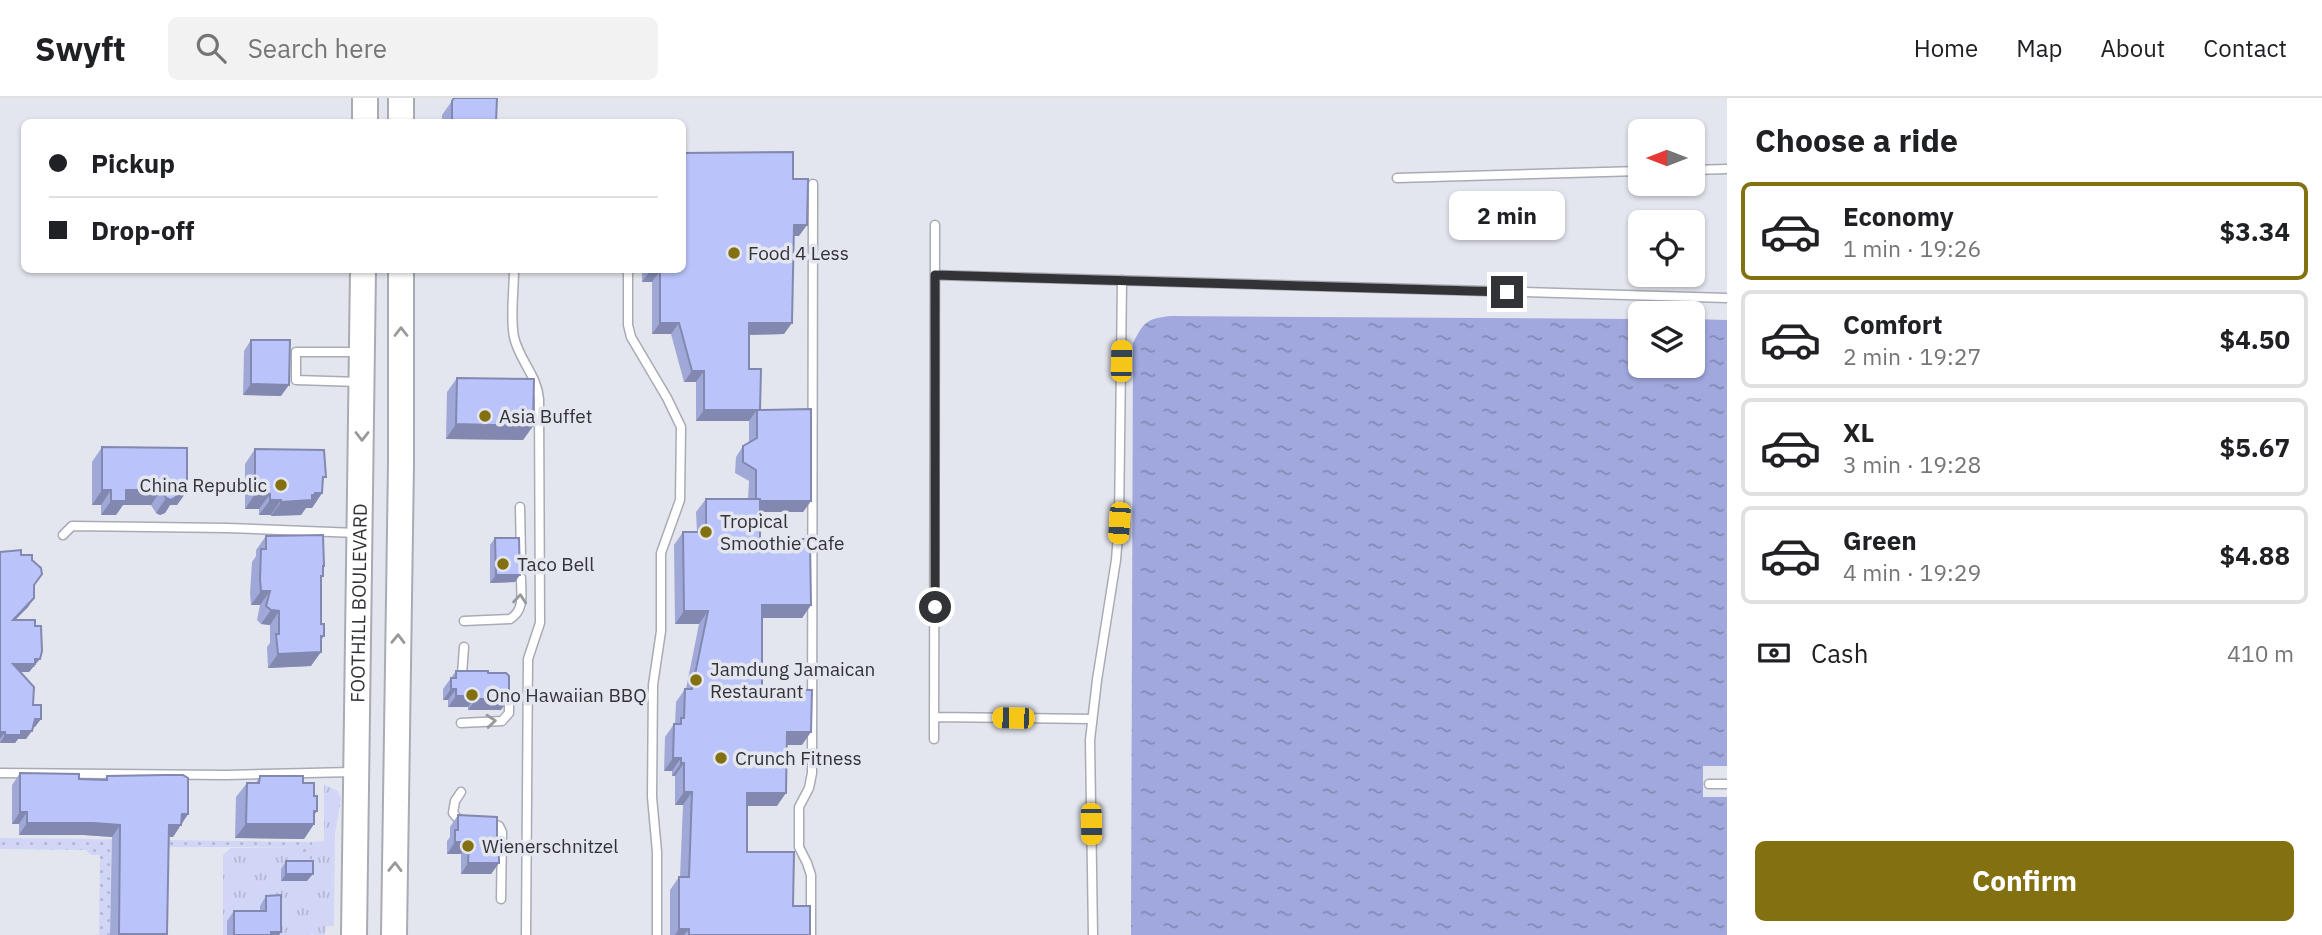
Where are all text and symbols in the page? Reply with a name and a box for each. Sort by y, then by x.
search box [168,17,658,80]
text: Swyft [35,27,126,70]
icon: search [192,29,230,67]
text: Search here [248,31,387,65]
text: Home [1914,32,1978,64]
text: Map [2016,32,2062,64]
text: About [2100,32,2165,64]
text: Contact [2203,32,2287,64]
north arrow [1628,119,1704,196]
map controls [1628,119,1705,378]
text: Choose a ride [1755,119,1958,161]
text: Pickup [91,146,175,180]
callout: 2 min [1449,190,1565,240]
text: Economy [1843,199,1954,233]
text: 2 min [1477,200,1537,230]
icon: car [1759,200,1822,263]
button: locate [1628,210,1705,287]
text: Drop-off [91,213,194,247]
text: $3.34 [2220,214,2290,248]
text: 1 min · 19:26 [1843,233,1981,263]
place label: Food 4 Less [748,241,849,265]
marker: Food 4 Less [726,245,742,261]
route end [1491,276,1523,308]
button: layers [1628,301,1705,378]
text: Comfort [1843,307,1942,341]
icon: car [1759,308,1822,371]
text: $4.50 [2220,322,2290,356]
one-way arrow [393,326,409,337]
car [1111,340,1132,382]
text: 2 min · 19:27 [1843,341,1981,371]
place label: Asia Buffet [499,404,592,428]
marker: Asia Buffet [477,408,493,424]
text: XL [1843,415,1874,449]
icon: car [1759,416,1822,479]
text: $5.67 [2220,430,2290,464]
one-way arrow [354,431,370,441]
text: 3 min · 19:28 [1843,449,1981,479]
place label: China Republic [140,473,267,497]
marker: China Republic [273,477,289,493]
car [1108,501,1131,545]
street label: FOOTHILL BOULEVARD [345,503,372,703]
place label: Tropical Smoothie Cafe [720,509,845,555]
text: Green [1843,523,1917,557]
marker: Tropical Smoothie Cafe [698,524,714,540]
icon: car [1759,524,1822,587]
text: $4.88 [2220,538,2290,572]
place label: Taco Bell [517,552,594,576]
marker: Taco Bell [495,556,511,572]
text: 4 min · 19:29 [1843,557,1981,587]
route start [919,591,951,623]
one-way arrow [512,593,527,604]
one-way arrow [390,634,406,644]
icon: cash [1755,634,1793,672]
text: Cash [1811,636,1868,670]
text: 410 m [2227,638,2294,668]
place label: Jamdung Jamaican Restaurant [710,657,875,703]
marker: Jamdung Jamaican Restaurant [688,672,704,688]
place label: Ono Hawaiian BBQ [486,683,647,707]
marker: Ono Hawaiian BBQ [464,687,480,703]
car [992,707,1035,729]
one-way arrow [486,714,497,729]
place label: Crunch Fitness [735,746,862,770]
marker: Crunch Fitness [713,750,729,766]
car [1081,803,1102,845]
place label: Wienerschnitzel [482,834,618,858]
marker: Wienerschnitzel [460,838,476,854]
button: Confirm [1755,841,2294,921]
one-way arrow [387,861,403,872]

